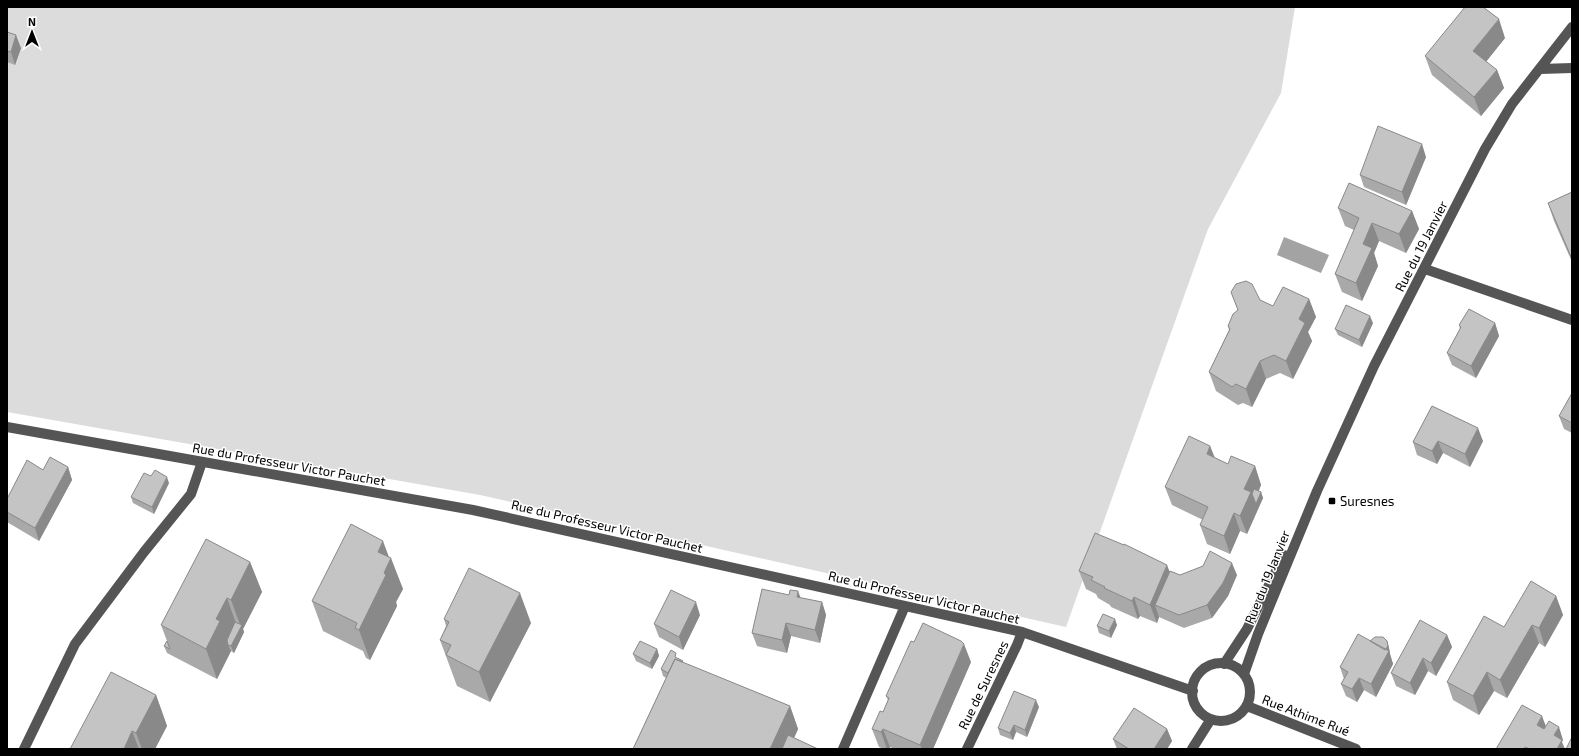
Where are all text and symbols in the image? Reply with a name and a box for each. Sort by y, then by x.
north arrow [12,12,52,52]
text: N [28,15,36,28]
street label: Rue du 19 Janvier [1391,198,1451,294]
street label: Rue du Professeur Victor Pauchet [191,439,387,489]
place label: Suresnes [1340,493,1394,509]
street label: Rue du Professeur Victor Pauchet [510,496,704,556]
marker: Suresnes [1327,496,1337,506]
street label: Rue du 19 Janvier [1241,528,1293,626]
street label: Rue du Professeur Victor Pauchet [827,567,1021,627]
street label: Rue de Suresnes [955,638,1011,732]
street label: Rue Athime Rué [1260,691,1352,739]

